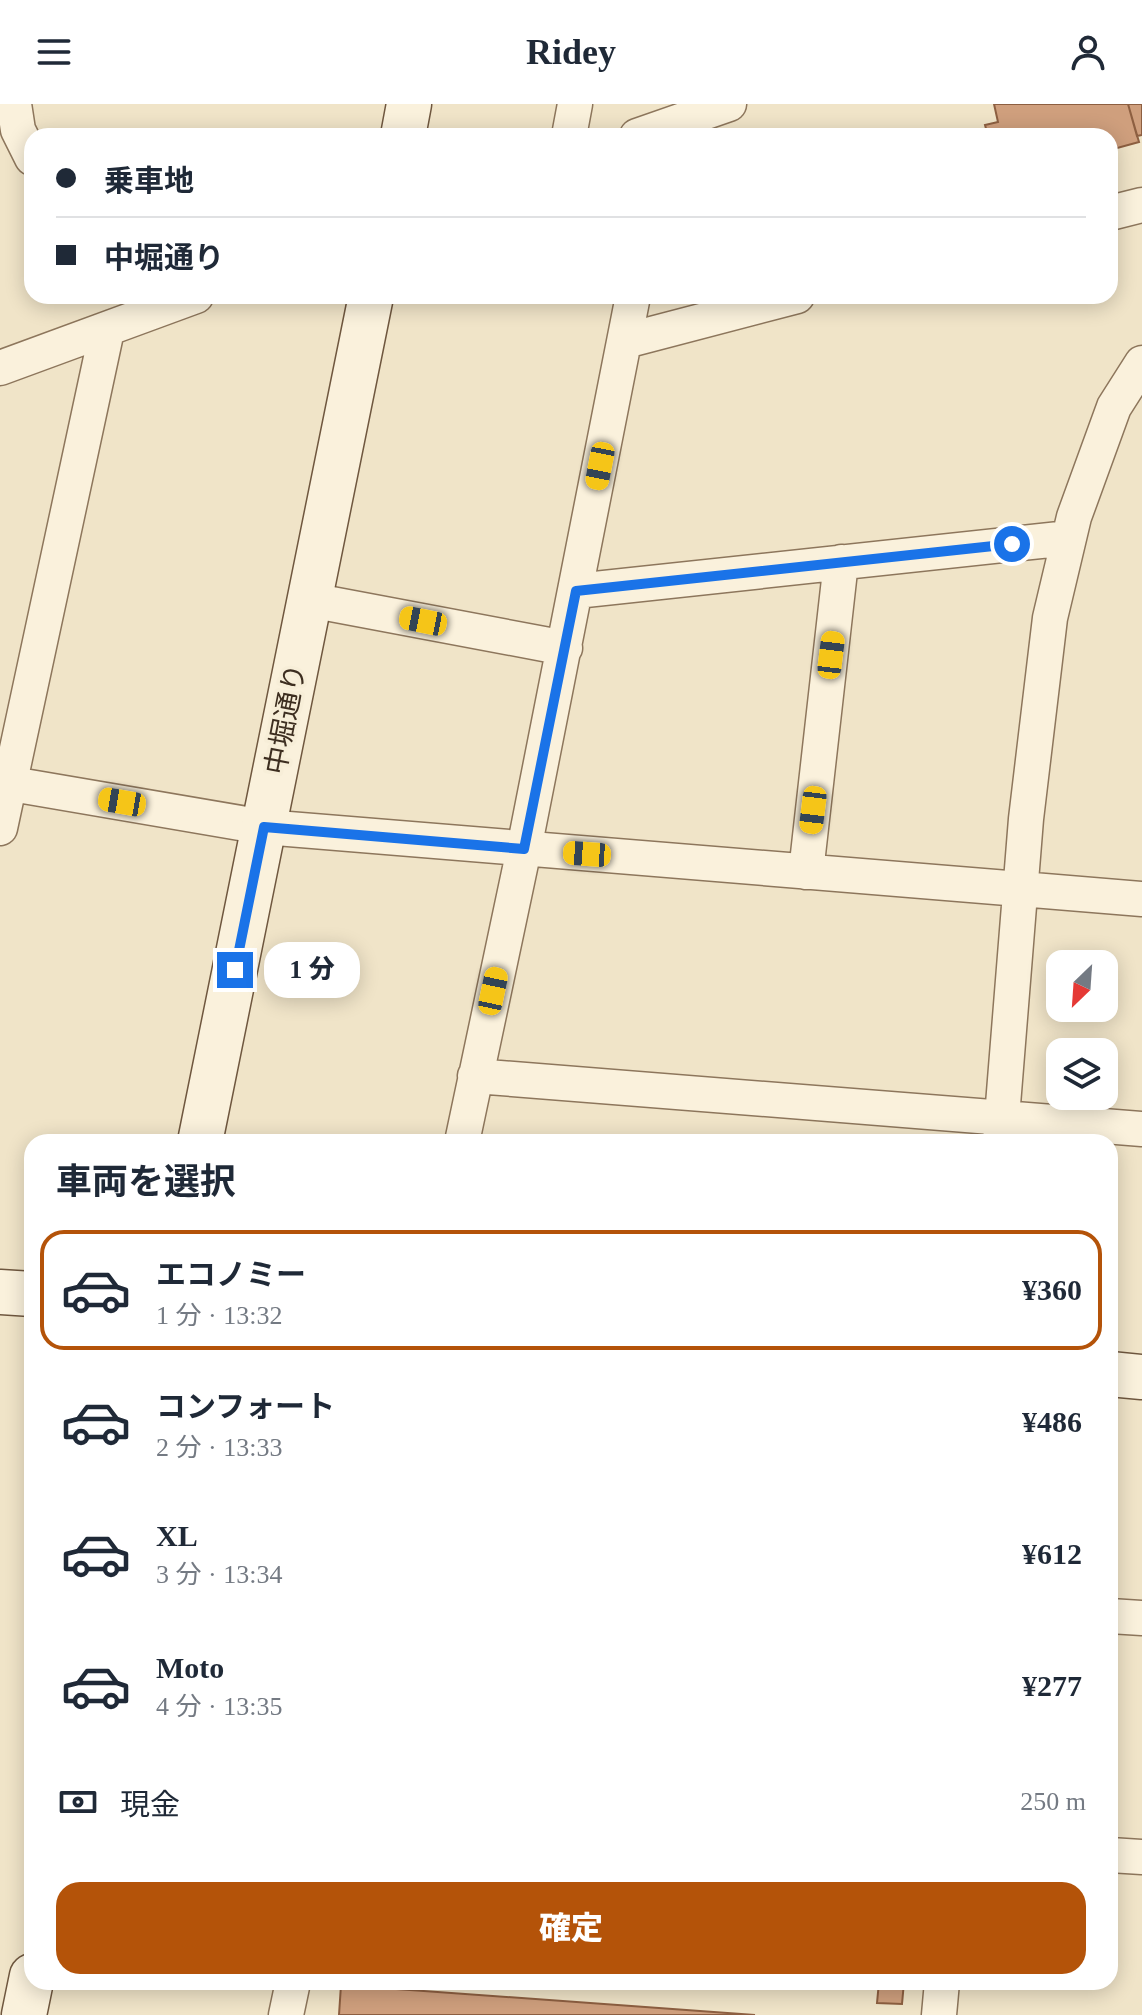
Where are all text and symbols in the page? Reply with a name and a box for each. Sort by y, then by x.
icon: menu [32,30,76,74]
icon: person [1066,30,1110,74]
text: Ridey [526,32,616,72]
text: 乗車地 [104,164,194,197]
text: 中堀通り [104,241,224,274]
car [584,440,616,492]
route start [994,526,1030,562]
car [397,605,449,637]
car [816,630,846,680]
street label: 中堀通り [260,661,311,777]
car [798,785,828,835]
car [96,786,148,818]
car [562,840,612,868]
callout: 1 分 [263,942,359,998]
north arrow [1046,950,1118,1022]
map controls [1046,950,1118,1110]
route end [217,952,253,988]
text: 1 分 [289,955,335,984]
car [476,965,510,1017]
button: layers [1046,1038,1118,1110]
text: 車両を選択 [56,1162,236,1202]
icon: car [60,1254,132,1326]
text: エコノミー [156,1258,306,1291]
text: ¥360 [1022,1273,1082,1306]
text: 1 分 · 13:32 [156,1301,282,1330]
icon: car [60,1386,132,1458]
text: コンフォート [156,1390,335,1423]
text: ¥486 [1022,1405,1082,1438]
text: 2 分 · 13:33 [156,1433,282,1462]
icon: car [60,1518,132,1590]
text: XL [156,1519,198,1552]
text: ¥612 [1022,1537,1082,1570]
text: 3 分 · 13:34 [156,1560,282,1589]
icon: car [60,1650,132,1722]
text: Moto [156,1651,224,1684]
text: ¥277 [1022,1669,1082,1702]
text: 4 分 · 13:35 [156,1692,282,1721]
icon: cash [56,1780,100,1824]
text: 250 m [1020,1787,1086,1816]
text: 現金 [120,1788,180,1821]
button: 確定 [56,1882,1086,1974]

